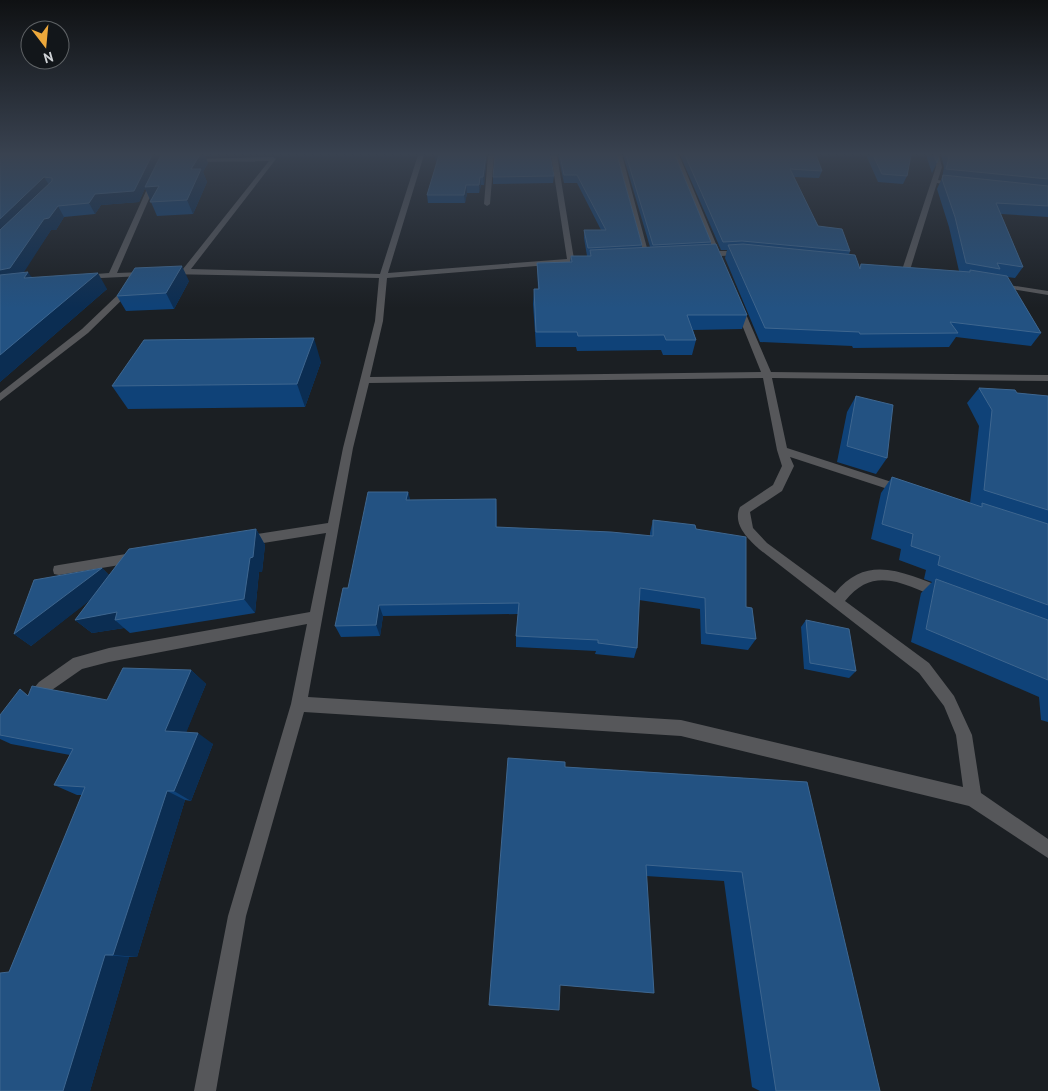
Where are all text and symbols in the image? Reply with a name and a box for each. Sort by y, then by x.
north arrow [20,20,70,70]
text: N [42,48,55,67]

